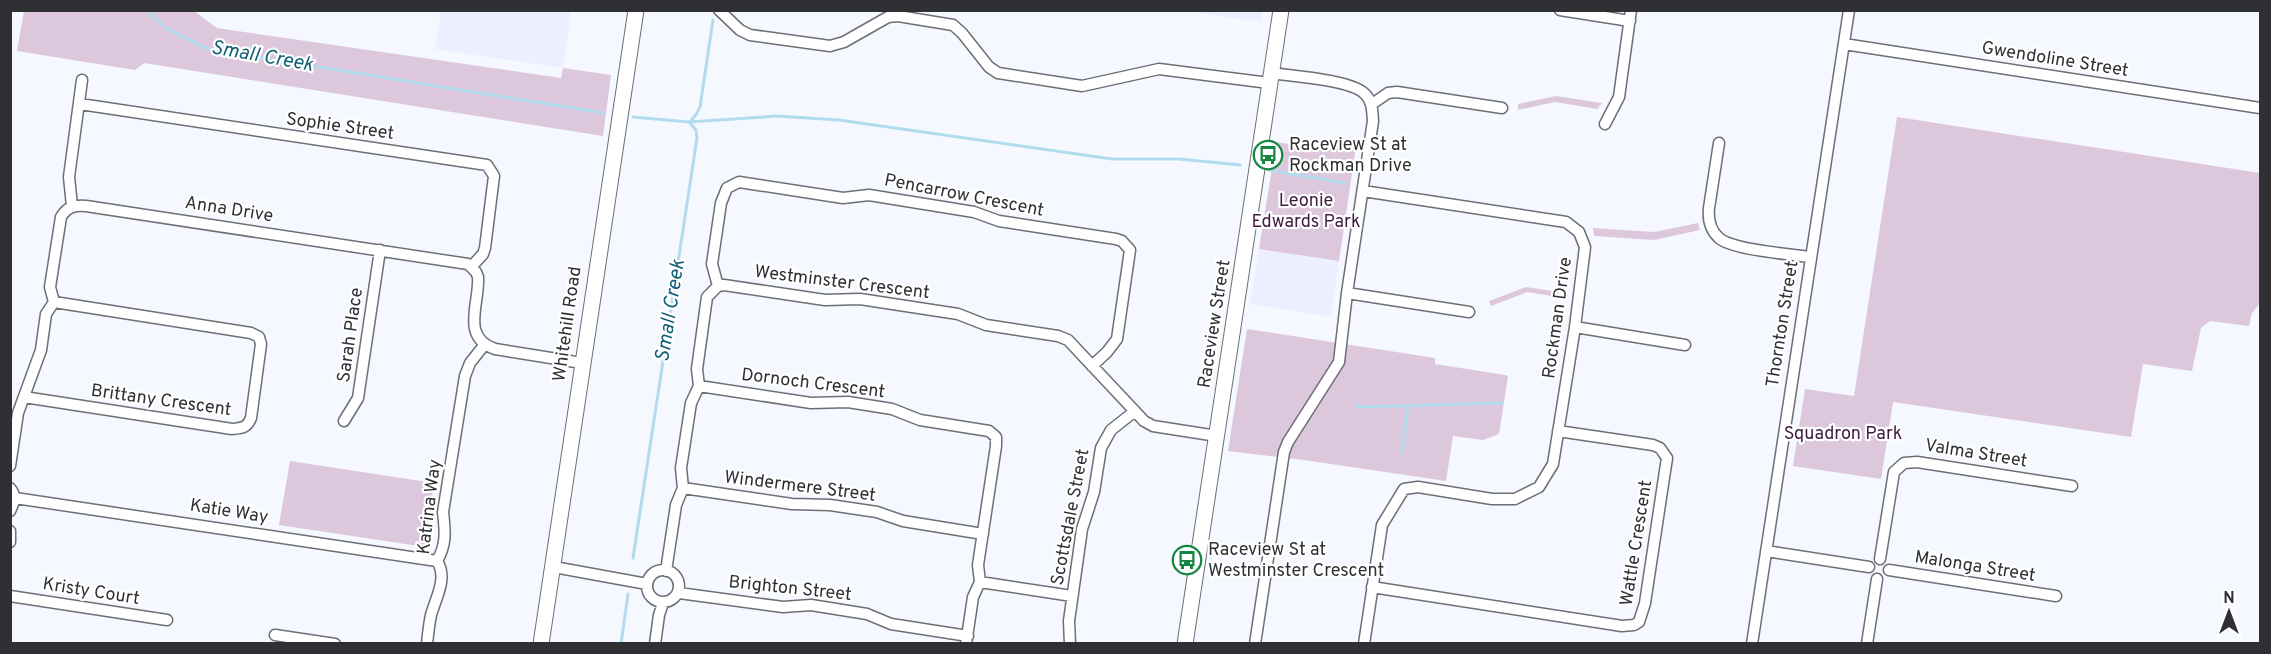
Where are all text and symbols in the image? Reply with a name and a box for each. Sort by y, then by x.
water label: Small Creek [209,35,316,79]
street label: Gwendoline Street [1980,37,2130,83]
street label: Sophie Street [285,108,395,146]
place label: Raceview St at Rockman Drive [1289,134,1412,178]
bus stop icon: Raceview St at Rockman Drive [1252,139,1284,171]
street label: Pencarrow Crescent [882,169,1046,223]
park label: Leonie Edwards Park [1251,190,1361,234]
street label: Anna Drive [183,192,275,228]
street label: Rockman Drive [1538,256,1578,380]
water label: Small Creek [650,257,692,364]
street label: Raceview Street [1193,258,1237,390]
street label: Thornton Street [1762,259,1804,389]
street label: Westminster Crescent [753,261,931,305]
street label: Whitehill Road [549,265,587,383]
street label: Sarah Place [333,286,369,384]
street label: Dornoch Crescent [740,364,886,404]
street label: Brittany Crescent [89,380,233,422]
park label: Squadron Park [1784,423,1902,446]
street label: Valma Street [1923,435,2029,473]
street label: Scottsdale Street [1046,447,1096,587]
street label: Katrina Way [413,458,447,556]
street label: Windermere Street [723,466,877,508]
street label: Wattle Crescent [1616,478,1658,608]
street label: Katie Way [188,494,270,530]
place label: Raceview St at Westminster Crescent [1208,539,1384,583]
bus stop icon: Raceview St at Westminster Crescent [1171,544,1203,576]
street label: Malonga Street [1913,546,2037,588]
street label: Brighton Street [727,571,853,607]
street label: Kristy Court [41,573,141,611]
north arrow [2199,582,2259,642]
text: N [2223,589,2235,609]

